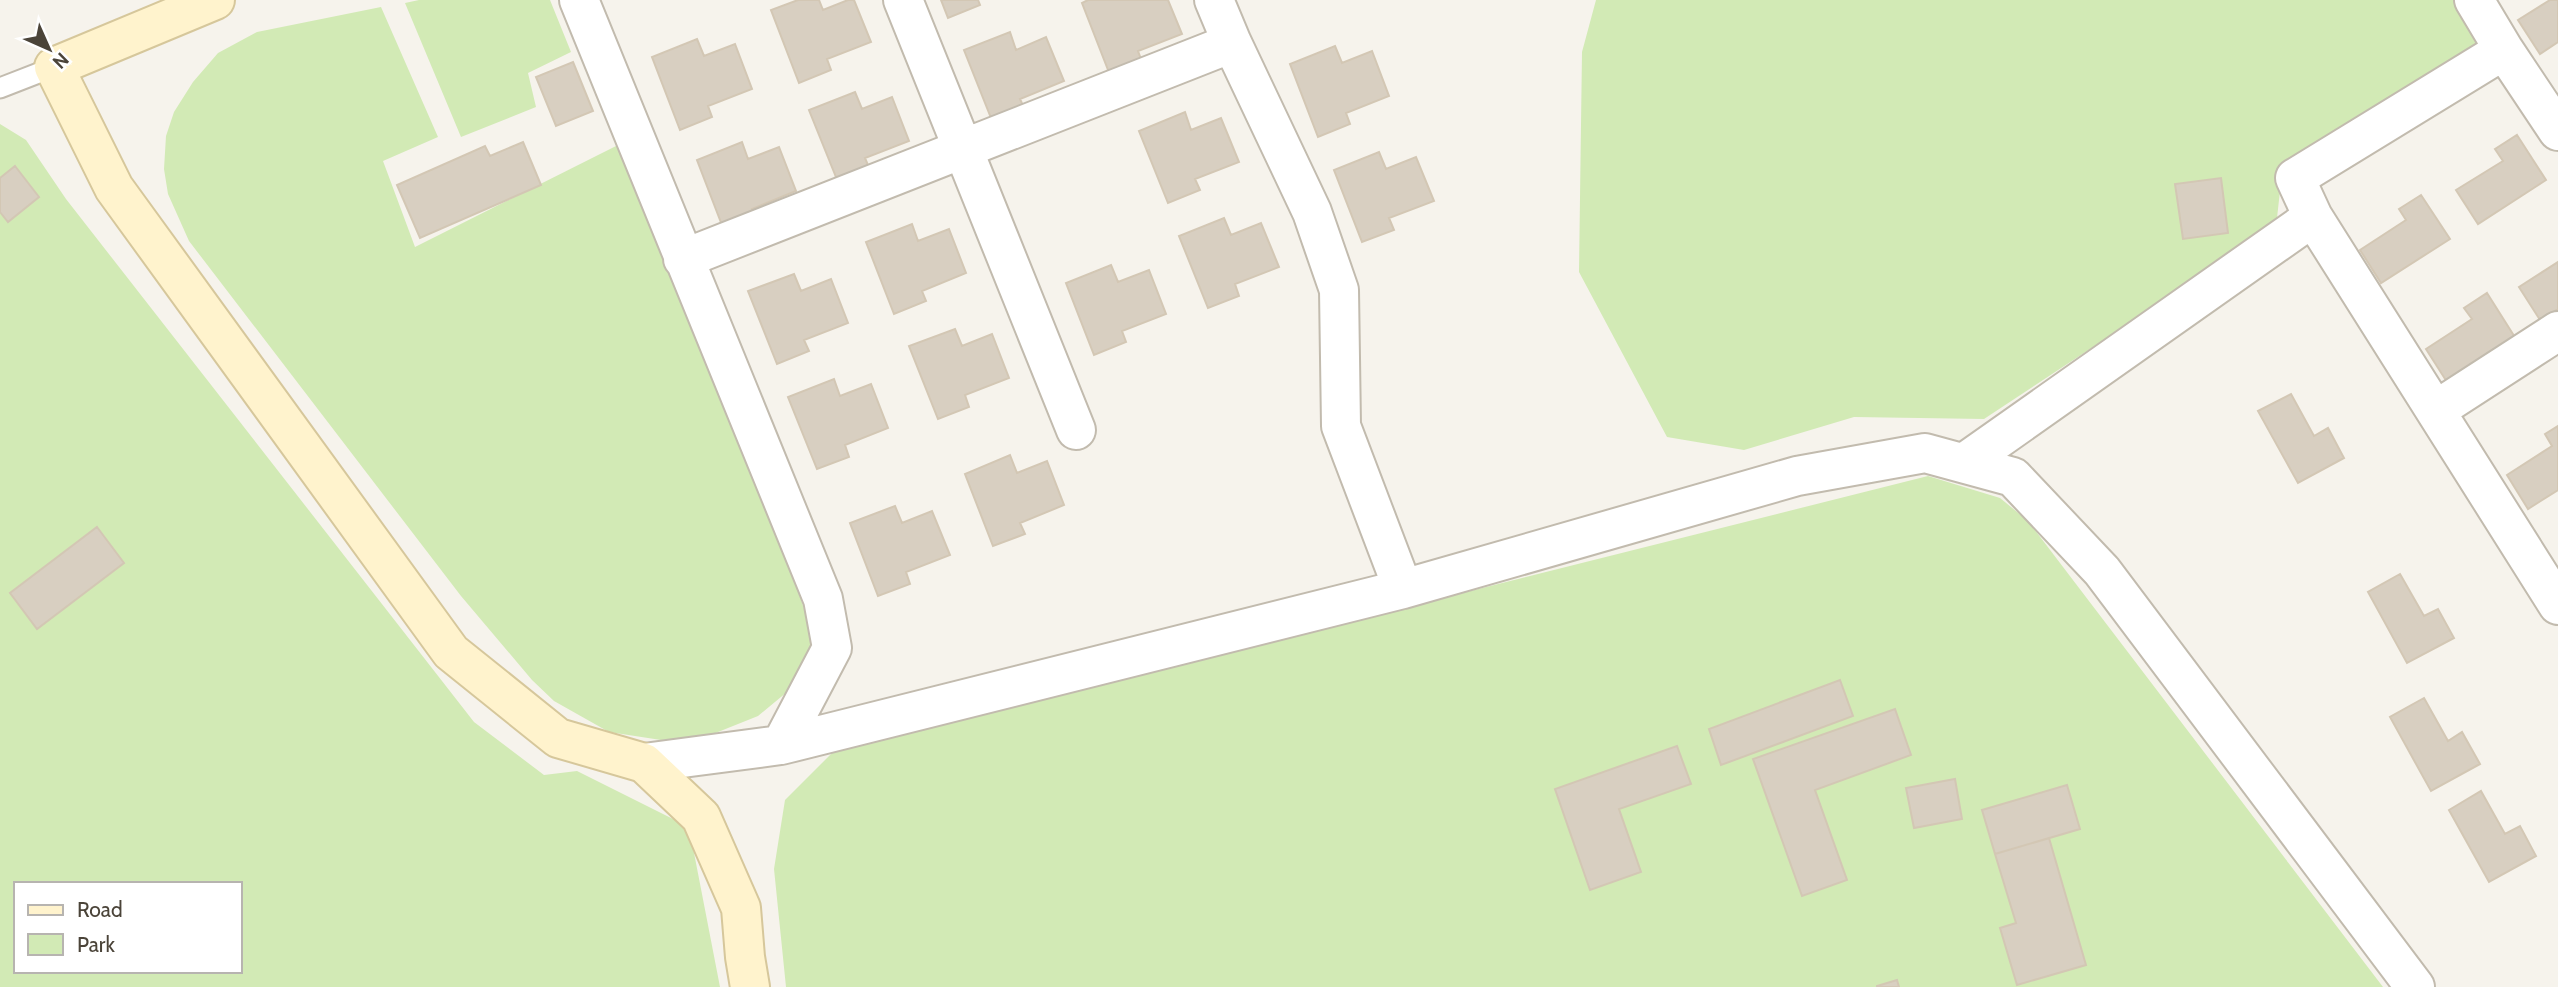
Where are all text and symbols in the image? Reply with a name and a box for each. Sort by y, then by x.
north arrow [14,14,84,84]
text: N [48,48,74,74]
legend [14,882,242,973]
text: Road [77,897,123,922]
text: Park [77,932,115,957]

